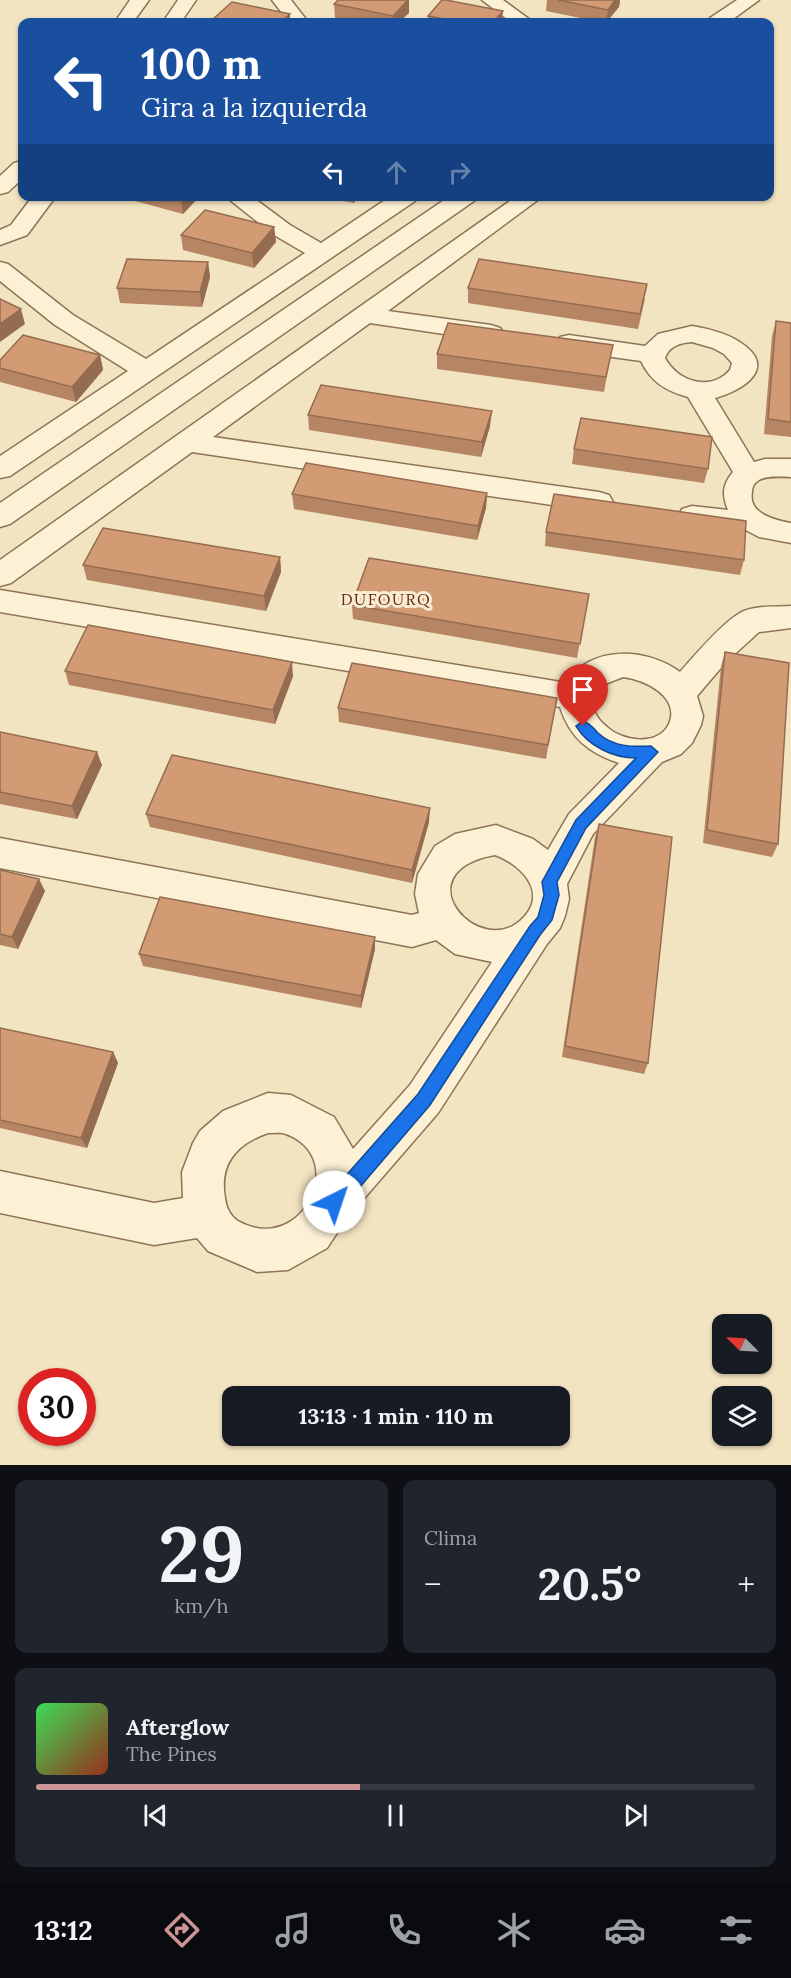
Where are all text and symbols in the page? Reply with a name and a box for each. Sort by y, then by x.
text: 100 m [141,37,261,91]
icon: left [42,42,120,120]
text: Gira a la izquierda [141,90,368,124]
icon: left [317,156,350,189]
icon: ahead [380,156,413,189]
icon: right [443,156,476,189]
district label: DUFOURQ [341,589,431,609]
pin [557,664,608,726]
icon: arrive [566,673,599,706]
position arrow [302,1170,366,1234]
north arrow [712,1314,772,1374]
map controls [712,1314,772,1446]
speed limit sign: 30 [18,1368,96,1446]
button: layers [712,1386,772,1446]
text: 13:13 · 1 min · 110 m [298,1402,494,1430]
text: 29 [158,1504,245,1603]
text: Clima [424,1525,477,1550]
text: 20.5° [538,1555,641,1612]
text: − [424,1563,442,1605]
text: + [737,1563,755,1605]
text: km/h [174,1593,229,1618]
text: Afterglow [126,1713,229,1741]
text: The Pines [126,1741,217,1766]
icon: previous [139,1799,172,1832]
icon: pause [379,1799,412,1832]
icon: next [619,1799,652,1832]
icon: directions [161,1909,203,1951]
icon: music [272,1909,314,1951]
icon: phone [383,1909,425,1951]
icon: climate [493,1909,535,1951]
icon: car [604,1909,646,1951]
icon: filters [715,1909,757,1951]
text: 13:12 [34,1913,93,1947]

